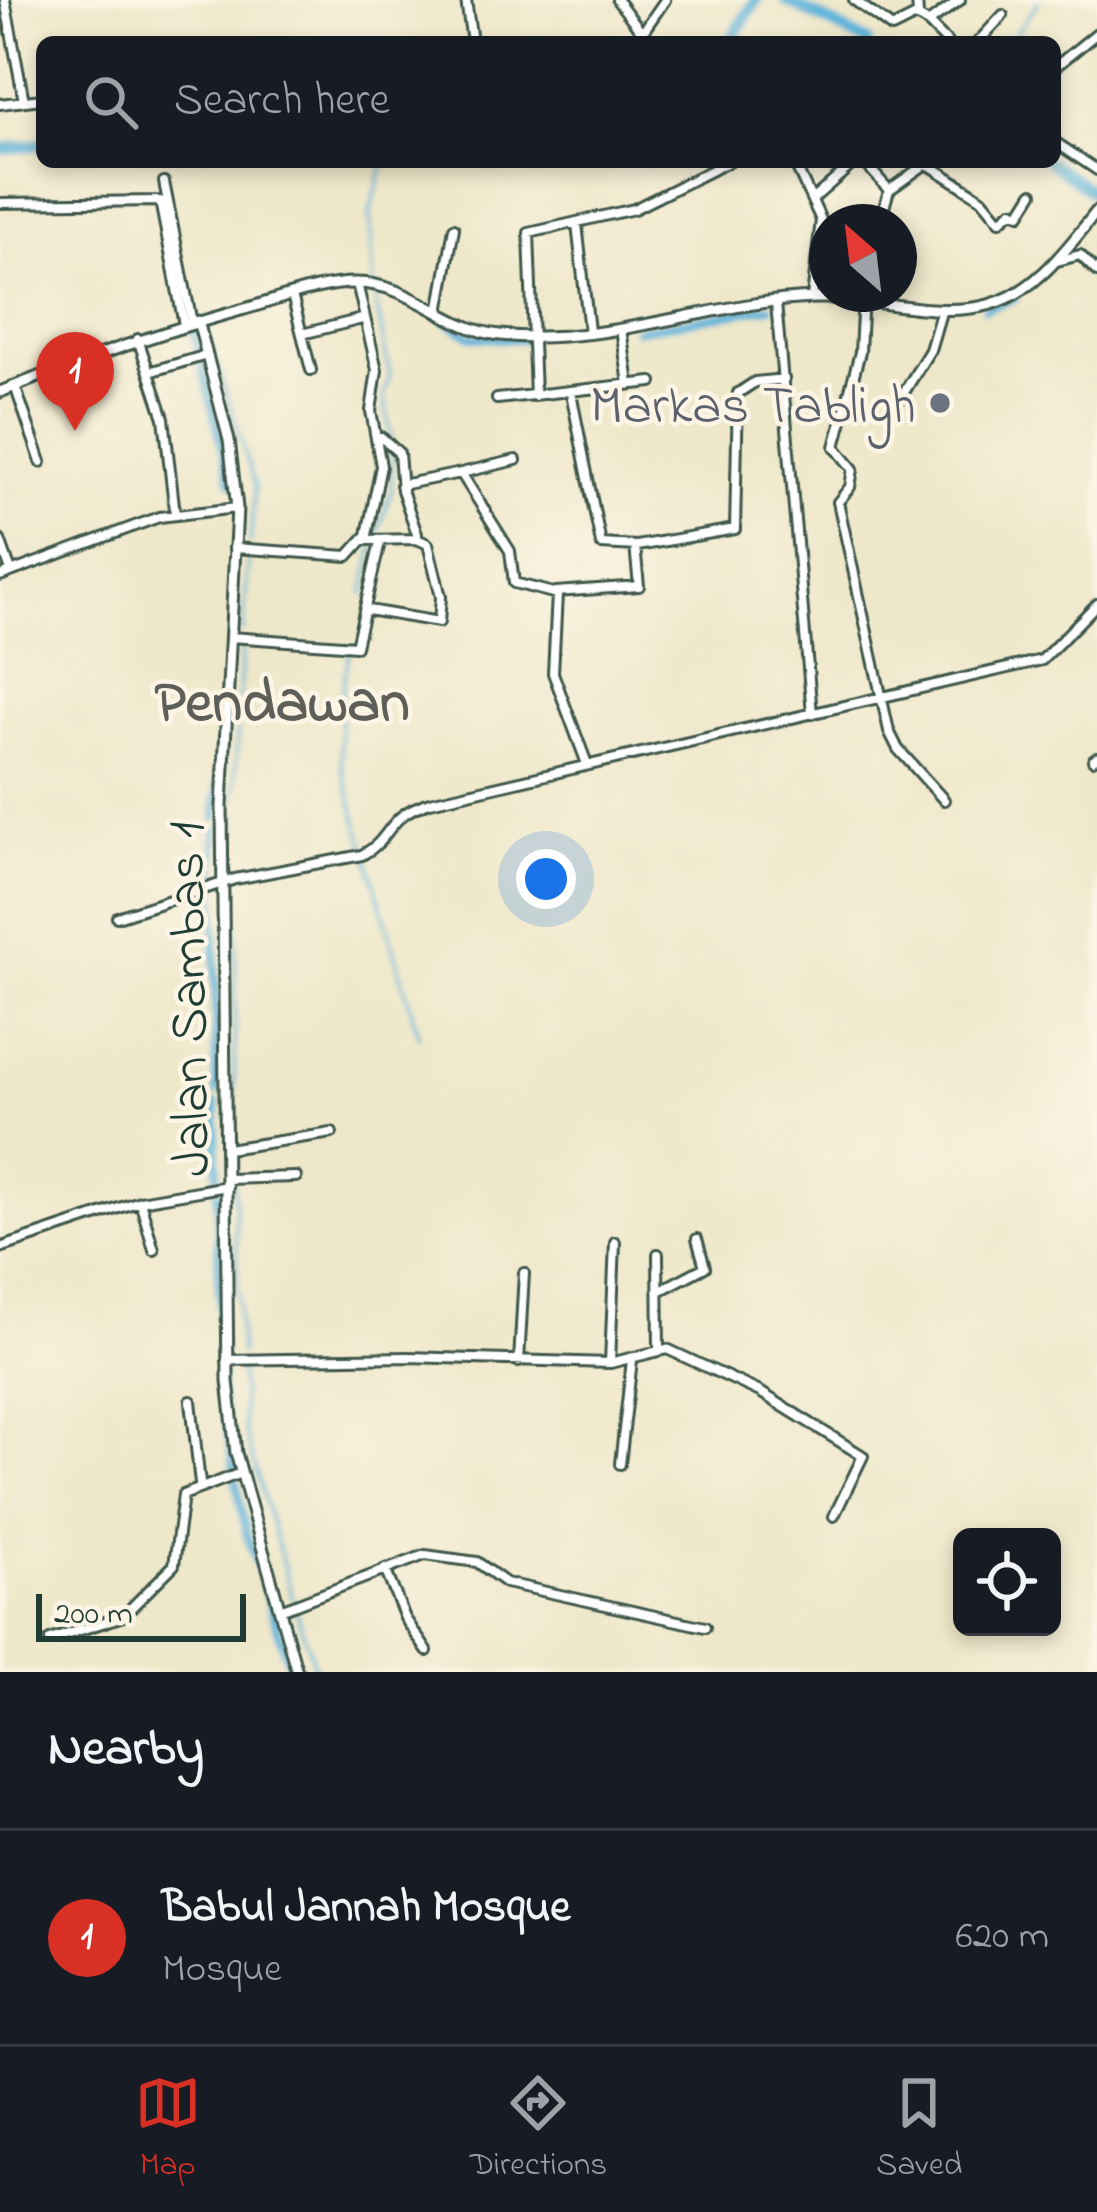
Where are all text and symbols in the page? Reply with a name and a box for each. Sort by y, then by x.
search box [36,36,1061,168]
icon: search [78,69,144,135]
text: Search here [174,69,390,135]
north arrow [809,204,917,312]
pin: 1 [36,332,114,431]
place label: Markas Tabligh [590,370,916,449]
marker: Markas Tabligh [927,390,953,416]
district label: Pendawan [154,662,410,749]
street label: Jalan Sambas 1 [150,821,234,1177]
your location [516,849,576,909]
map controls [953,1528,1061,1636]
button: locate [953,1528,1061,1636]
scale bar [36,1588,246,1641]
text: 200 m [54,1591,133,1639]
text: Nearby [48,1713,204,1788]
text: Babul Jannah Mosque [162,1876,570,1942]
text: 1 [81,1909,93,1966]
text: 620 m [956,1909,1049,1966]
text: Mosque [162,1942,282,1999]
tab: Map [135,2070,201,2190]
tab: Directions [470,2070,607,2190]
tab: Saved [876,2070,962,2190]

